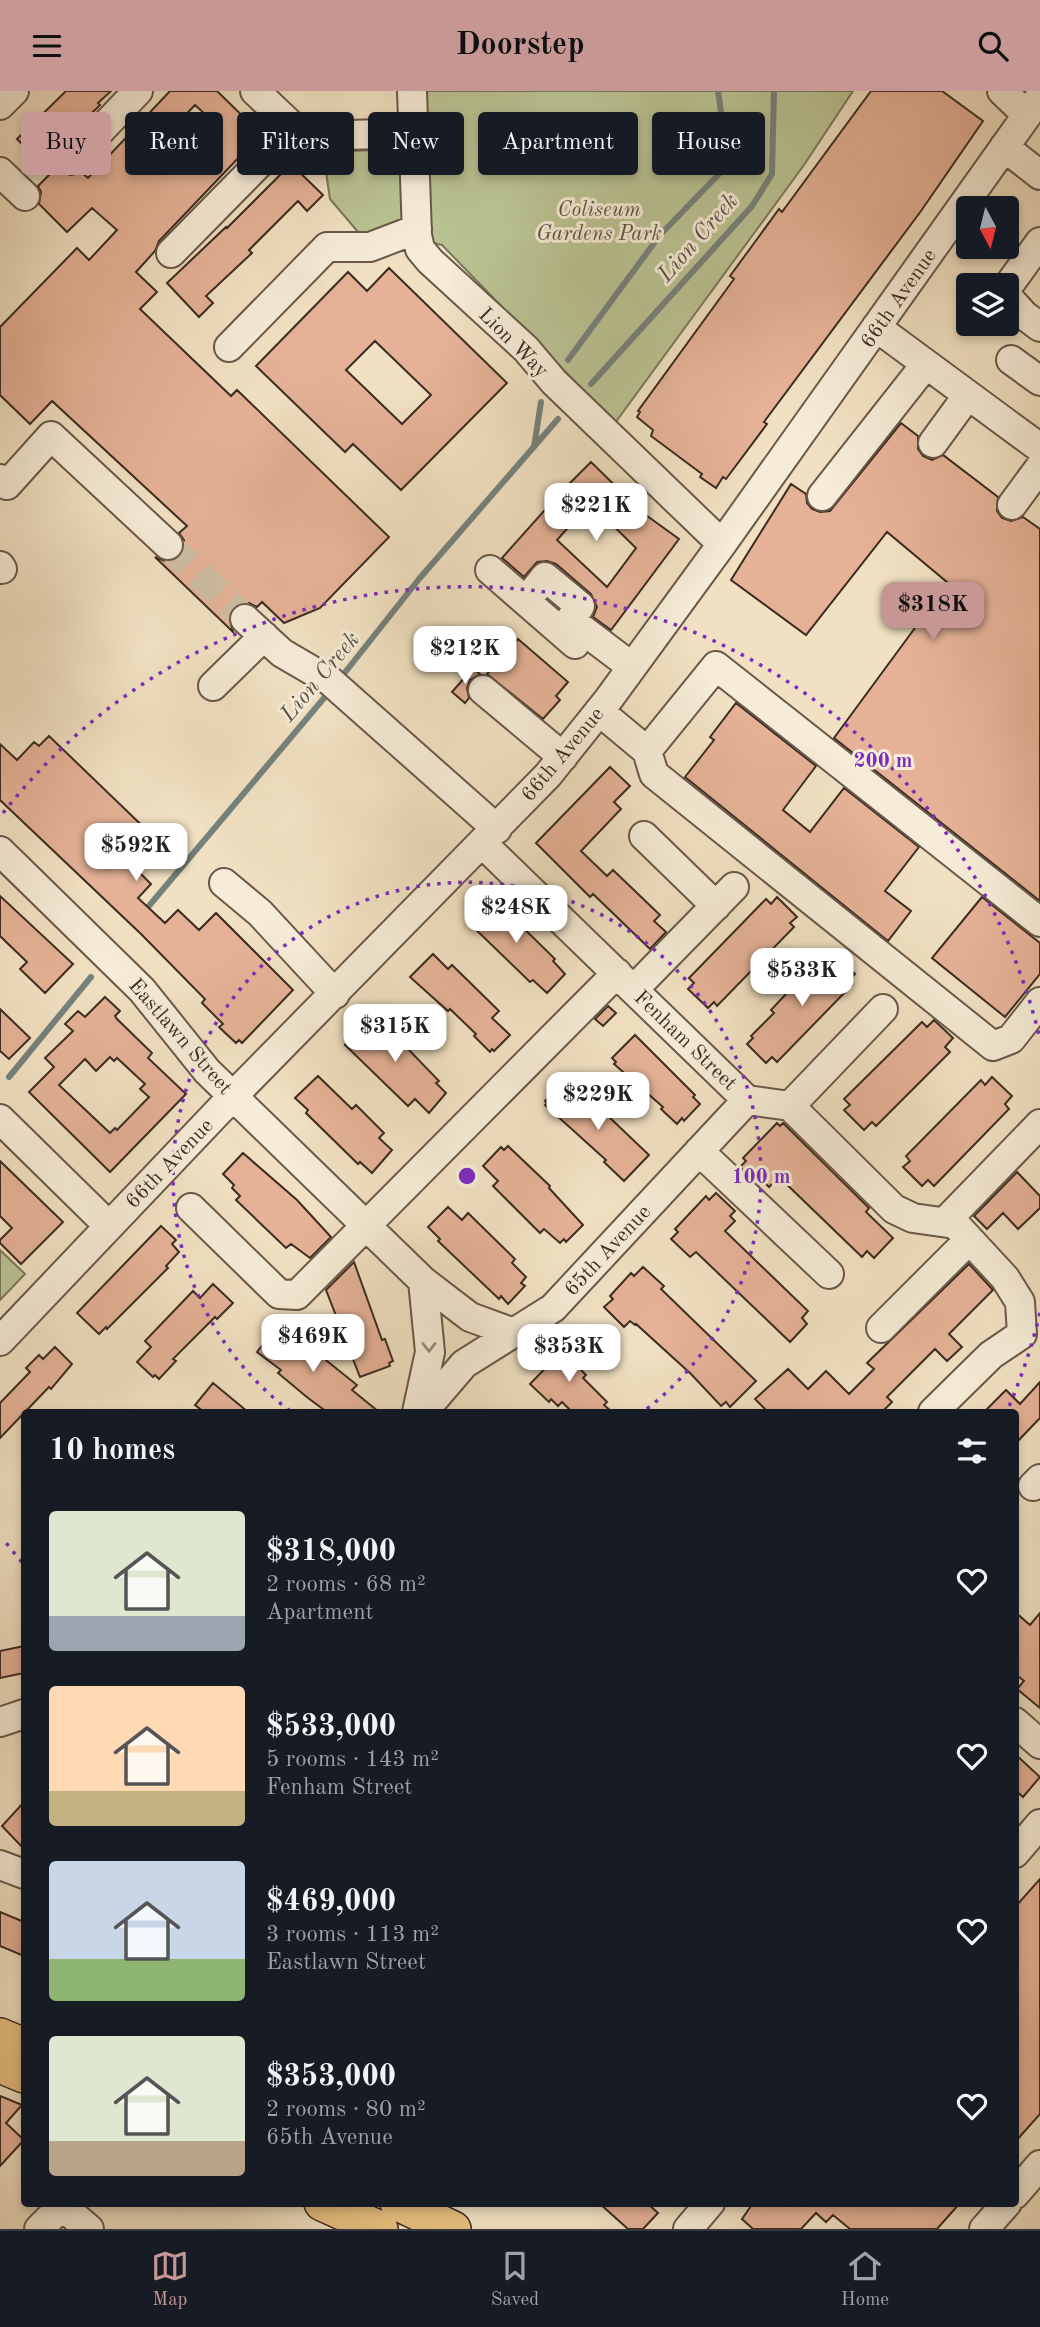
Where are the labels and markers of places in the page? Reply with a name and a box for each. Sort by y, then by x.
pin: $221K [547,483,645,543]
pin: $318K [884,582,982,642]
pin: $212K [416,627,514,686]
pin: $592K [87,823,185,883]
pin: $248K [467,885,565,945]
pin: $533K [753,949,851,1008]
pin: $315K [346,1005,444,1064]
pin: $229K [549,1073,647,1132]
centre of rings [455,1164,479,1188]
pin: $469K [264,1315,362,1374]
pin: $353K [520,1325,618,1384]

